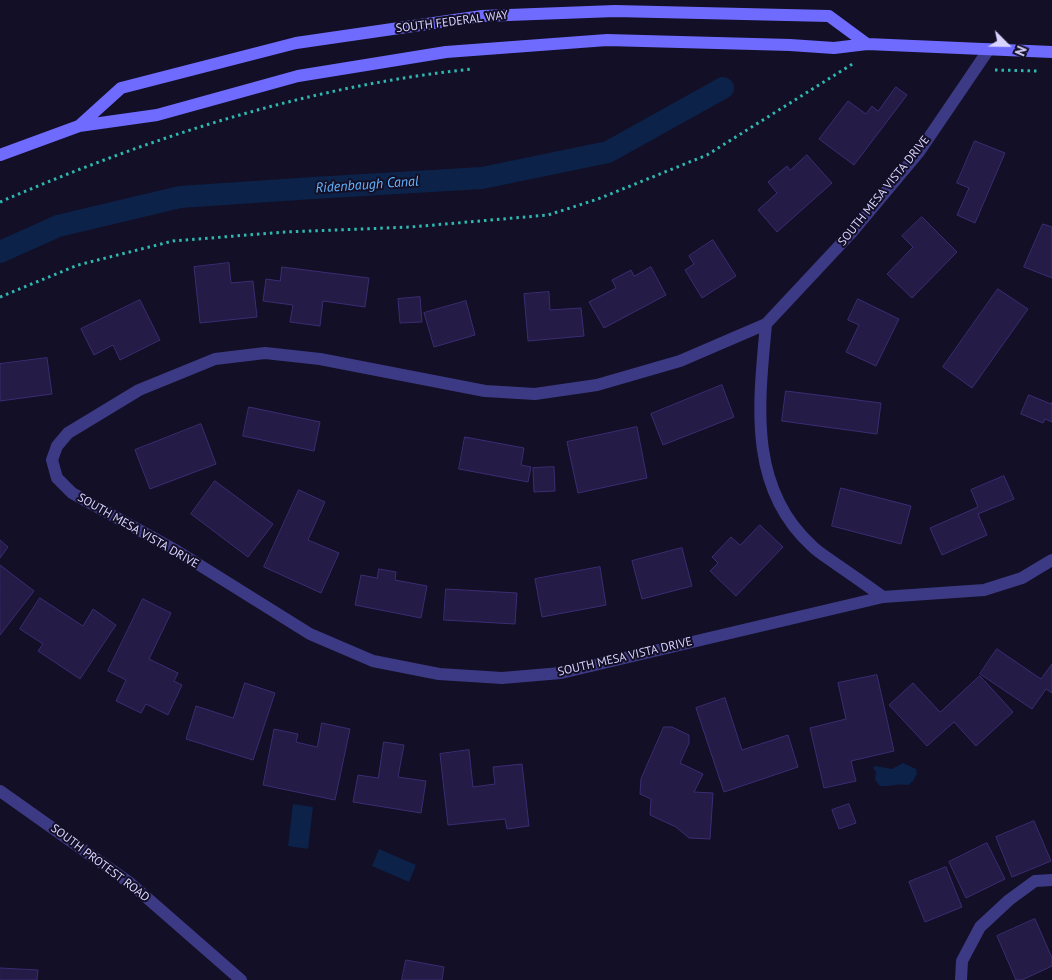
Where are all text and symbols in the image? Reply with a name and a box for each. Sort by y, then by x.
street label: SOUTH FEDERAL WAY [395,8,509,36]
north arrow [982,20,1032,70]
text: N [1011,43,1031,59]
street label: SOUTH MESA VISTA DRIVE [835,133,933,249]
water label: Ridenbaugh Canal [315,173,419,197]
street label: SOUTH MESA VISTA DRIVE [75,490,201,572]
street label: SOUTH MESA VISTA DRIVE [556,635,694,679]
street label: SOUTH PROTEST ROAD [48,821,152,905]

